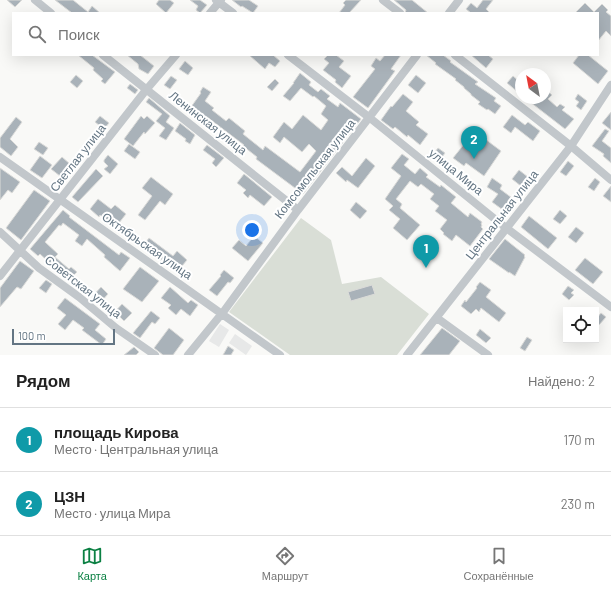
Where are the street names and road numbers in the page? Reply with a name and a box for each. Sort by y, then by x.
street label: Ленинская улица [166,88,250,158]
street label: Комсомольская улица [271,115,358,222]
street label: Светлая улица [46,121,109,195]
street label: улица Мира [426,145,487,198]
street label: Центральная улица [462,167,541,262]
street label: Октябрьская улица [99,209,196,282]
street label: Советская улица [42,252,125,321]

